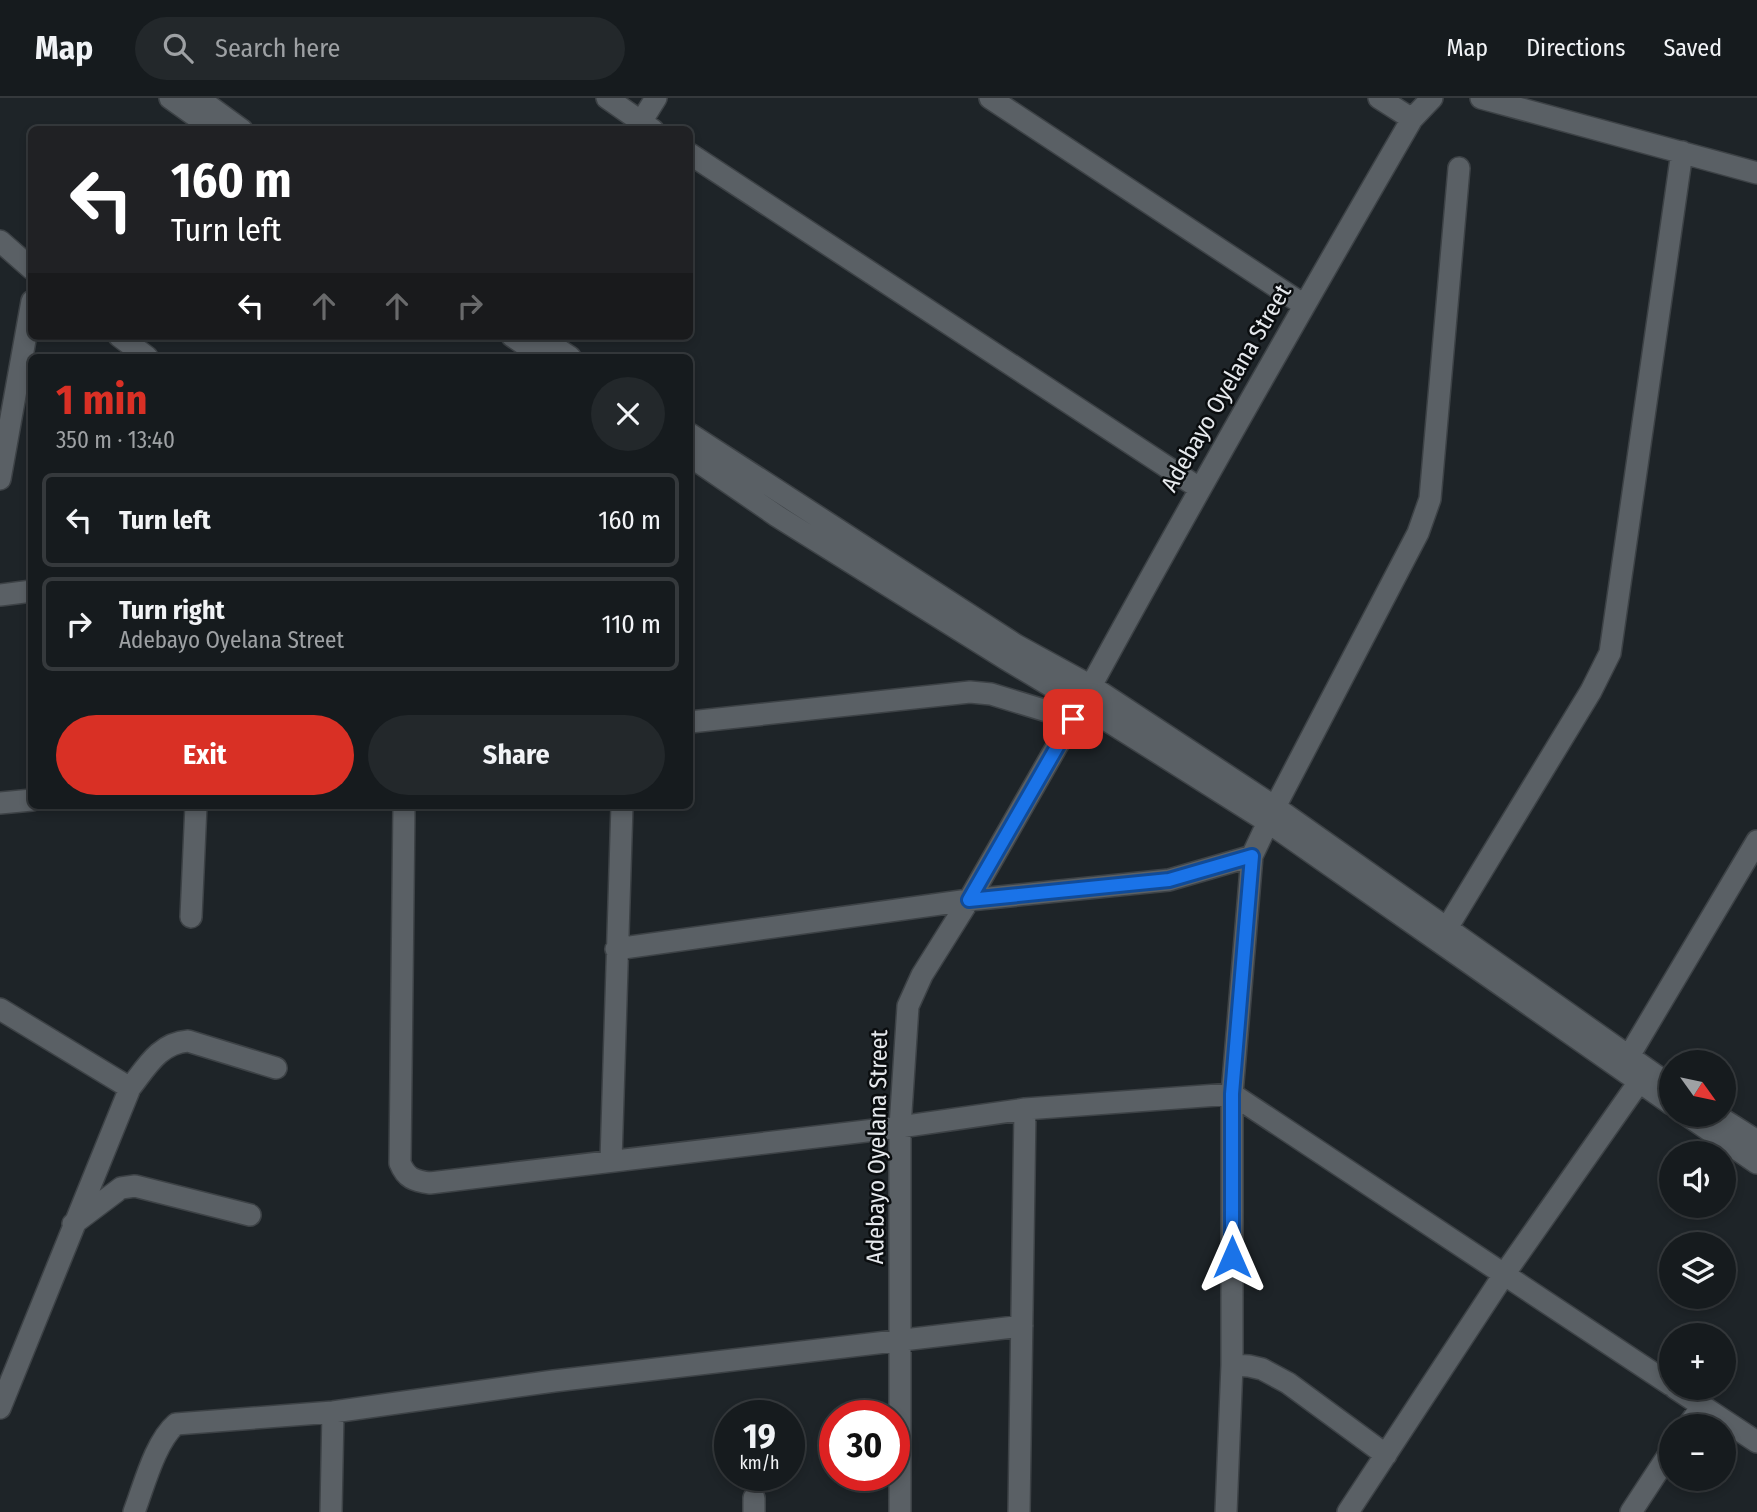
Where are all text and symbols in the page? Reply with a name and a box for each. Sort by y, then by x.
search box [135,17,625,80]
text: Map [35,28,93,68]
icon: search [159,29,197,67]
text: Search here [215,33,340,64]
text: Map [1447,34,1488,62]
text: Directions [1526,34,1625,62]
text: Saved [1663,34,1722,62]
text: 160 m [171,151,292,210]
icon: left [56,154,147,245]
text: Turn left [171,211,281,249]
street label: Adebayo Oyelana Street [1155,279,1297,497]
icon: left [232,287,270,325]
icon: ahead [305,287,343,325]
icon: ahead [378,287,416,325]
icon: right [451,287,489,325]
text: 1 min [56,375,147,425]
button: close [591,377,665,451]
text: 350 m · 13:40 [56,426,175,454]
icon: left [60,501,98,539]
text: Turn left [119,505,211,536]
text: 160 m [598,505,661,536]
text: Turn right [119,595,225,626]
icon: right [60,605,98,643]
text: 110 m [601,609,661,640]
text: Adebayo Oyelana Street [119,626,344,654]
pin [1043,689,1103,749]
icon: arrive [1054,700,1092,738]
button: Exit [56,715,354,795]
button: Share [368,715,665,795]
street label: Adebayo Oyelana Street [861,1029,893,1265]
north arrow [1659,1050,1736,1127]
map controls [1659,1050,1736,1491]
button: sound [1659,1141,1736,1218]
position arrow [1195,1220,1269,1294]
button: layers [1659,1232,1736,1309]
button: + [1659,1323,1736,1400]
speed limit sign: 30 [819,1400,910,1491]
button: − [1659,1414,1736,1491]
text: 19 [743,1415,776,1457]
text: km/h [739,1452,780,1474]

